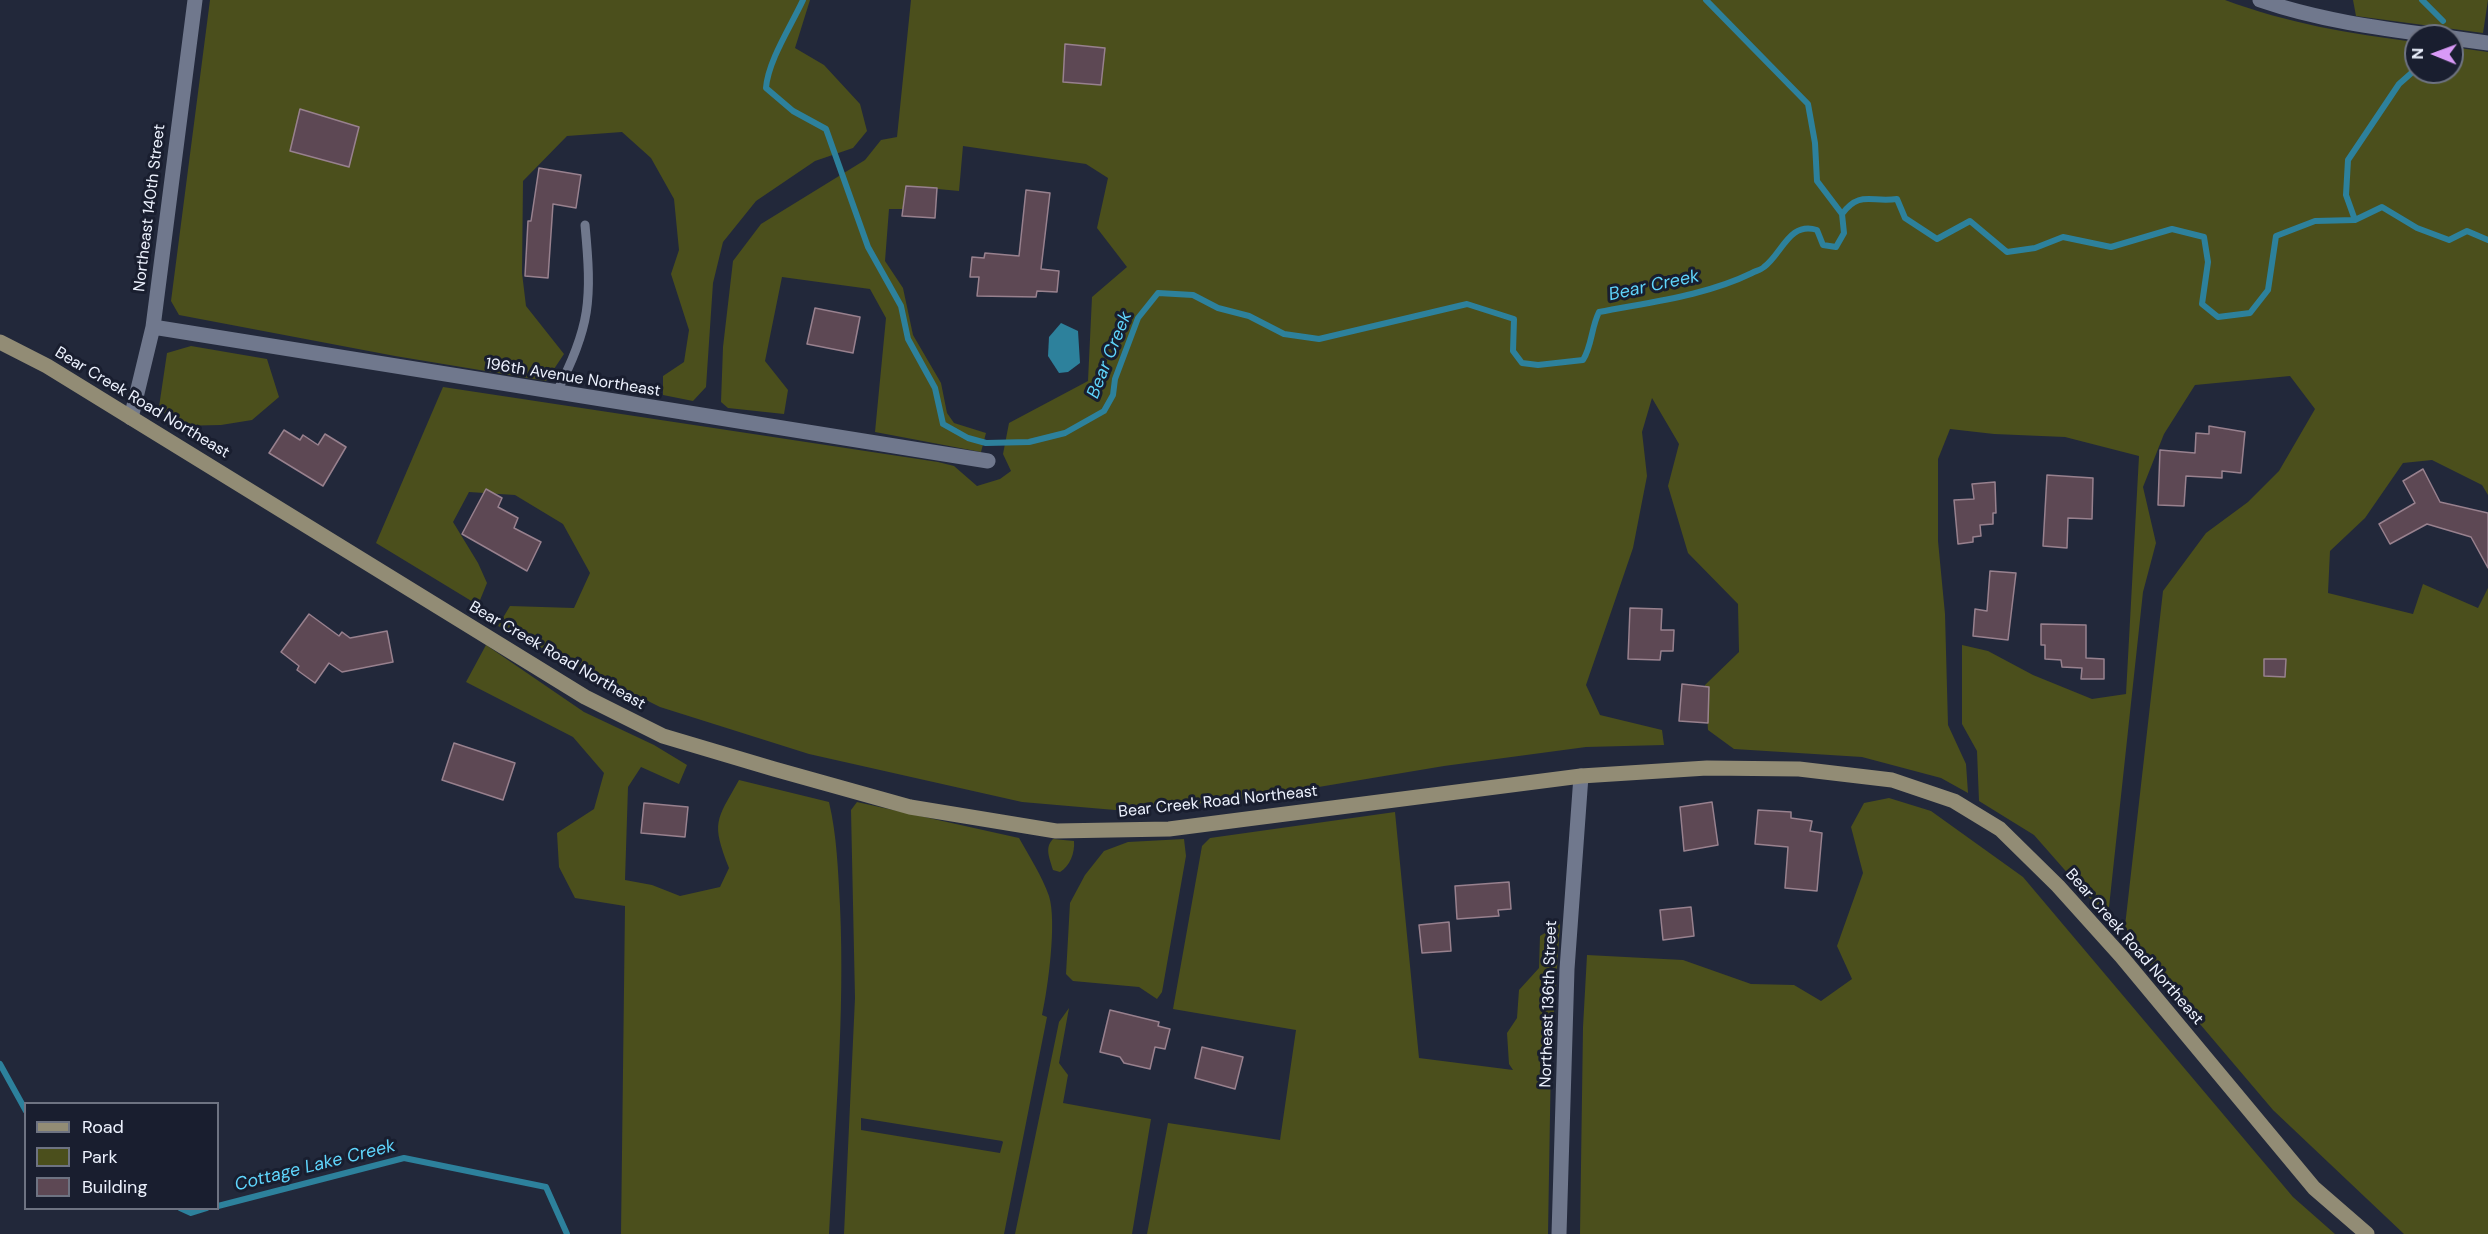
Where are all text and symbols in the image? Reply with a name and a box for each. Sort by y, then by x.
north arrow [2404,24,2464,84]
text: N [2407,48,2428,60]
street label: Northeast 140th Street [130,123,170,293]
water label: Bear Creek [1607,266,1701,306]
water label: Bear Creek [1083,308,1137,402]
street label: Bear Creek Road Northeast [51,343,233,463]
street label: 196th Avenue Northeast [484,355,662,401]
street label: Bear Creek Road Northeast [465,598,649,714]
street label: Bear Creek Road Northeast [1117,782,1319,822]
street label: Bear Creek Road Northeast [2061,865,2207,1029]
street label: Northeast 136th Street [1536,920,1562,1088]
legend [24,1102,219,1210]
text: Road [82,1115,124,1139]
water label: Cottage Lake Creek [232,1136,398,1196]
text: Park [82,1145,118,1169]
text: Building [82,1175,147,1199]

